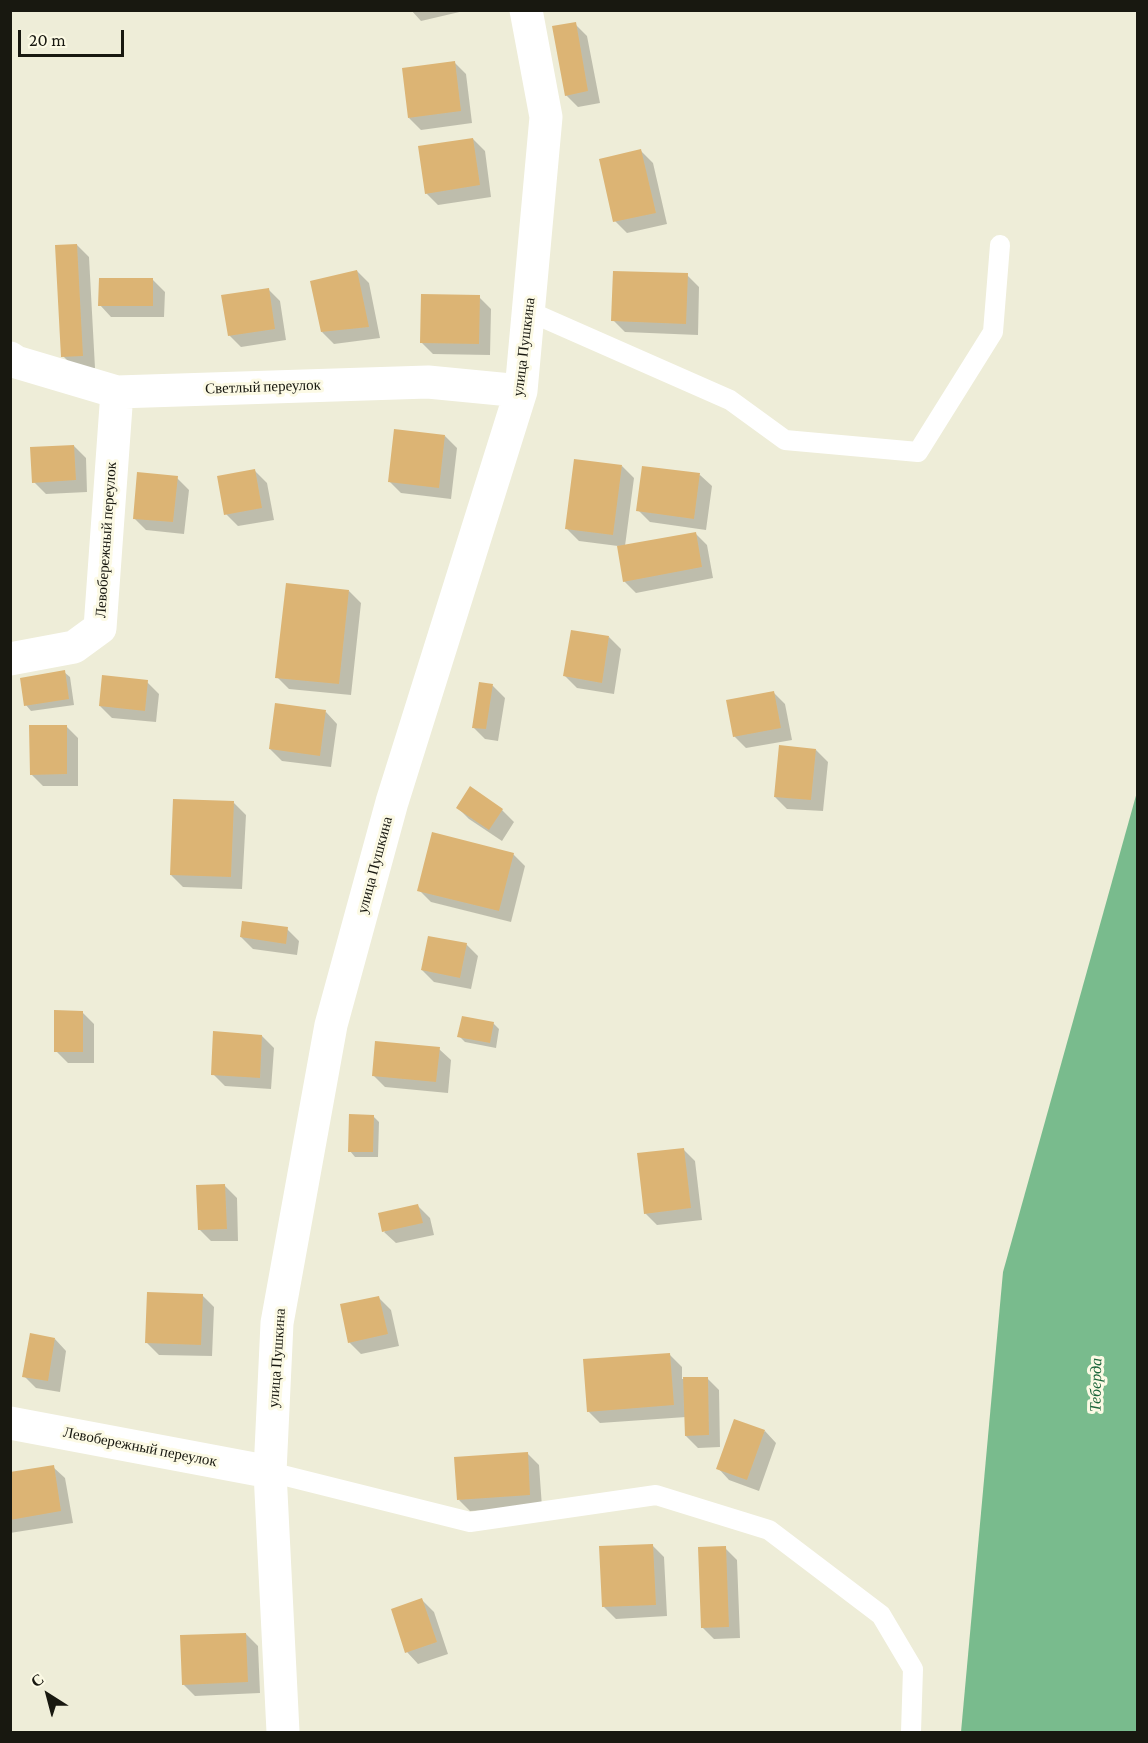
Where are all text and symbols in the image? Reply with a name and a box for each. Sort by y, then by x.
scale bar [21,18,128,56]
text: 20 m [29,30,66,50]
street label: улица Пушкина [509,296,539,398]
street label: Светлый переулок [205,376,321,398]
street label: Левобережный переулок [92,461,120,619]
street label: улица Пушкина [353,815,397,915]
street label: улица Пушкина [265,1308,289,1408]
water label: Теберда [1086,1358,1106,1412]
street label: Левобережный переулок [62,1423,218,1471]
north arrow [18,1665,78,1725]
text: С [27,1670,47,1690]

